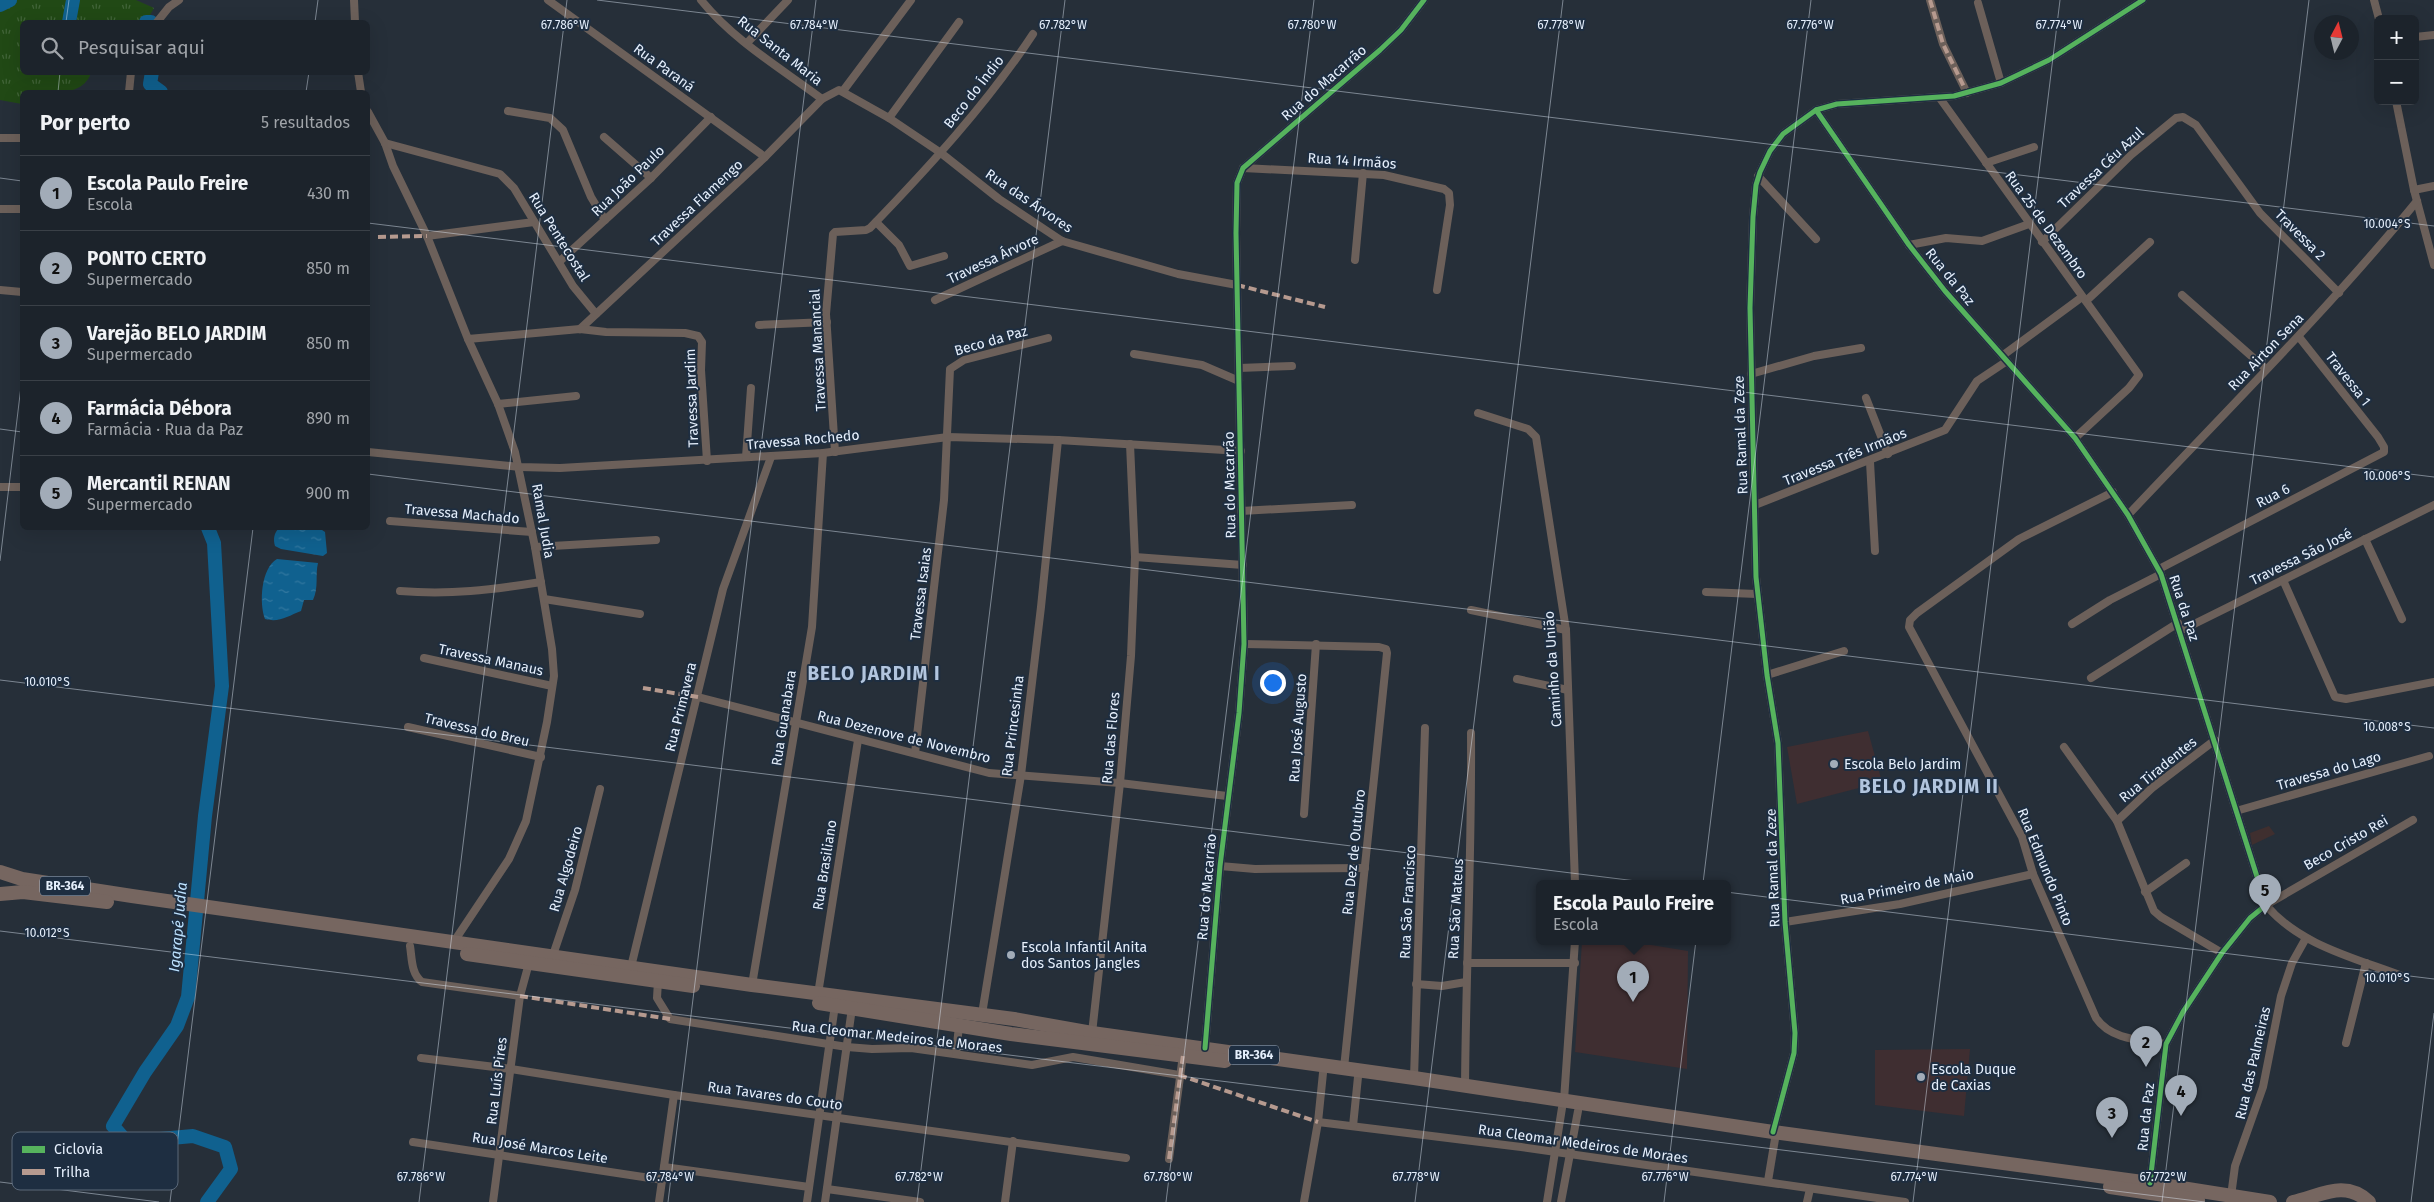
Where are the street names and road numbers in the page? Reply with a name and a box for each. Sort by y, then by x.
street label: Rua Santa Maria [734,13,826,89]
street label: Rua Paraná [630,40,698,96]
street label: Rua do Macarrão [1278,41,1370,125]
street label: Beco do Índio [940,52,1008,132]
street label: Travessa Céu Azul [2055,124,2147,212]
street label: Rua João Paulo [588,142,668,220]
street label: Rua 14 Irmãos [1307,149,1397,173]
street label: Travessa Flamengo [648,156,746,250]
street label: Rua das Árvores [982,165,1077,237]
street label: Rua 25 de Dezembro [2001,168,2091,282]
street label: Rua Pentecostal [525,189,593,285]
street label: Travessa 2 [2271,206,2329,264]
street label: Travessa Árvore [944,230,1041,288]
street label: Rua da Paz [1922,245,1978,309]
street label: Travessa Manancial [806,288,830,412]
street label: Rua Airton Sena [2225,310,2307,394]
street label: Beco da Paz [952,322,1030,360]
street label: Travessa Jardim [682,348,702,448]
street label: Travessa 1 [2322,349,2374,409]
street label: Rua Ramal da Zeze [1730,375,1752,495]
street label: Travessa Três Irmãos [1781,424,1909,489]
street label: Travessa Rochedo [746,427,860,453]
street label: Rua do Macarrão [1221,431,1239,539]
street label: Rua 6 [2253,480,2293,512]
street label: Ramal Judia [528,482,558,560]
street label: Travessa Machado [404,501,520,527]
street label: Travessa São José [2247,525,2355,589]
street label: Travessa Isaias [907,546,935,642]
street label: Rua da Paz [2165,573,2203,643]
street label: Caminho da União [1540,610,1566,728]
street label: Travessa Manaus [437,641,545,680]
street label: Rua Primavera [662,661,700,753]
street label: Rua Guanabara [768,669,800,767]
street label: Rua José Augusto [1286,673,1310,783]
street label: Rua Princesinha [998,674,1028,778]
street label: Rua das Flores [1099,691,1124,785]
street label: Rua Dezenove de Novembro [816,707,992,767]
street label: Travessa do Breu [423,710,531,750]
street label: Rua Tiradentes [2116,733,2201,806]
street label: Travessa do Lago [2275,748,2383,794]
street label: Rua Dez de Outubro [1339,788,1369,916]
street label: Rua Edmundo Pinto [2014,806,2076,928]
street label: Rua Ramal da Zeze [1762,808,1784,928]
street label: Beco Cristo Rei [2301,812,2391,874]
street label: Rua Brasiliano [809,819,841,911]
street label: Rua Algodeiro [546,824,586,914]
street label: Rua do Macarrão [1194,833,1220,941]
street label: Rua São Francisco [1397,845,1419,959]
street label: Rua São Mateus [1445,858,1467,960]
street label: Rua Primeiro de Maio [1839,866,1975,908]
road number: BR-364 [40,876,90,896]
street label: Rua das Palmeiras [2232,1004,2274,1121]
street label: Rua Cleomar Medeiros de Moraes [791,1017,1004,1057]
street label: Rua Luís Pires [483,1036,511,1126]
road number: BR-364 [1229,1046,1279,1064]
street label: Rua Tavares do Couto [706,1078,844,1114]
street label: Rua da Paz [2134,1082,2158,1152]
street label: Rua Cleomar Medeiros de Moraes [1477,1121,1689,1167]
street label: Rua José Marcos Leite [471,1129,609,1167]

